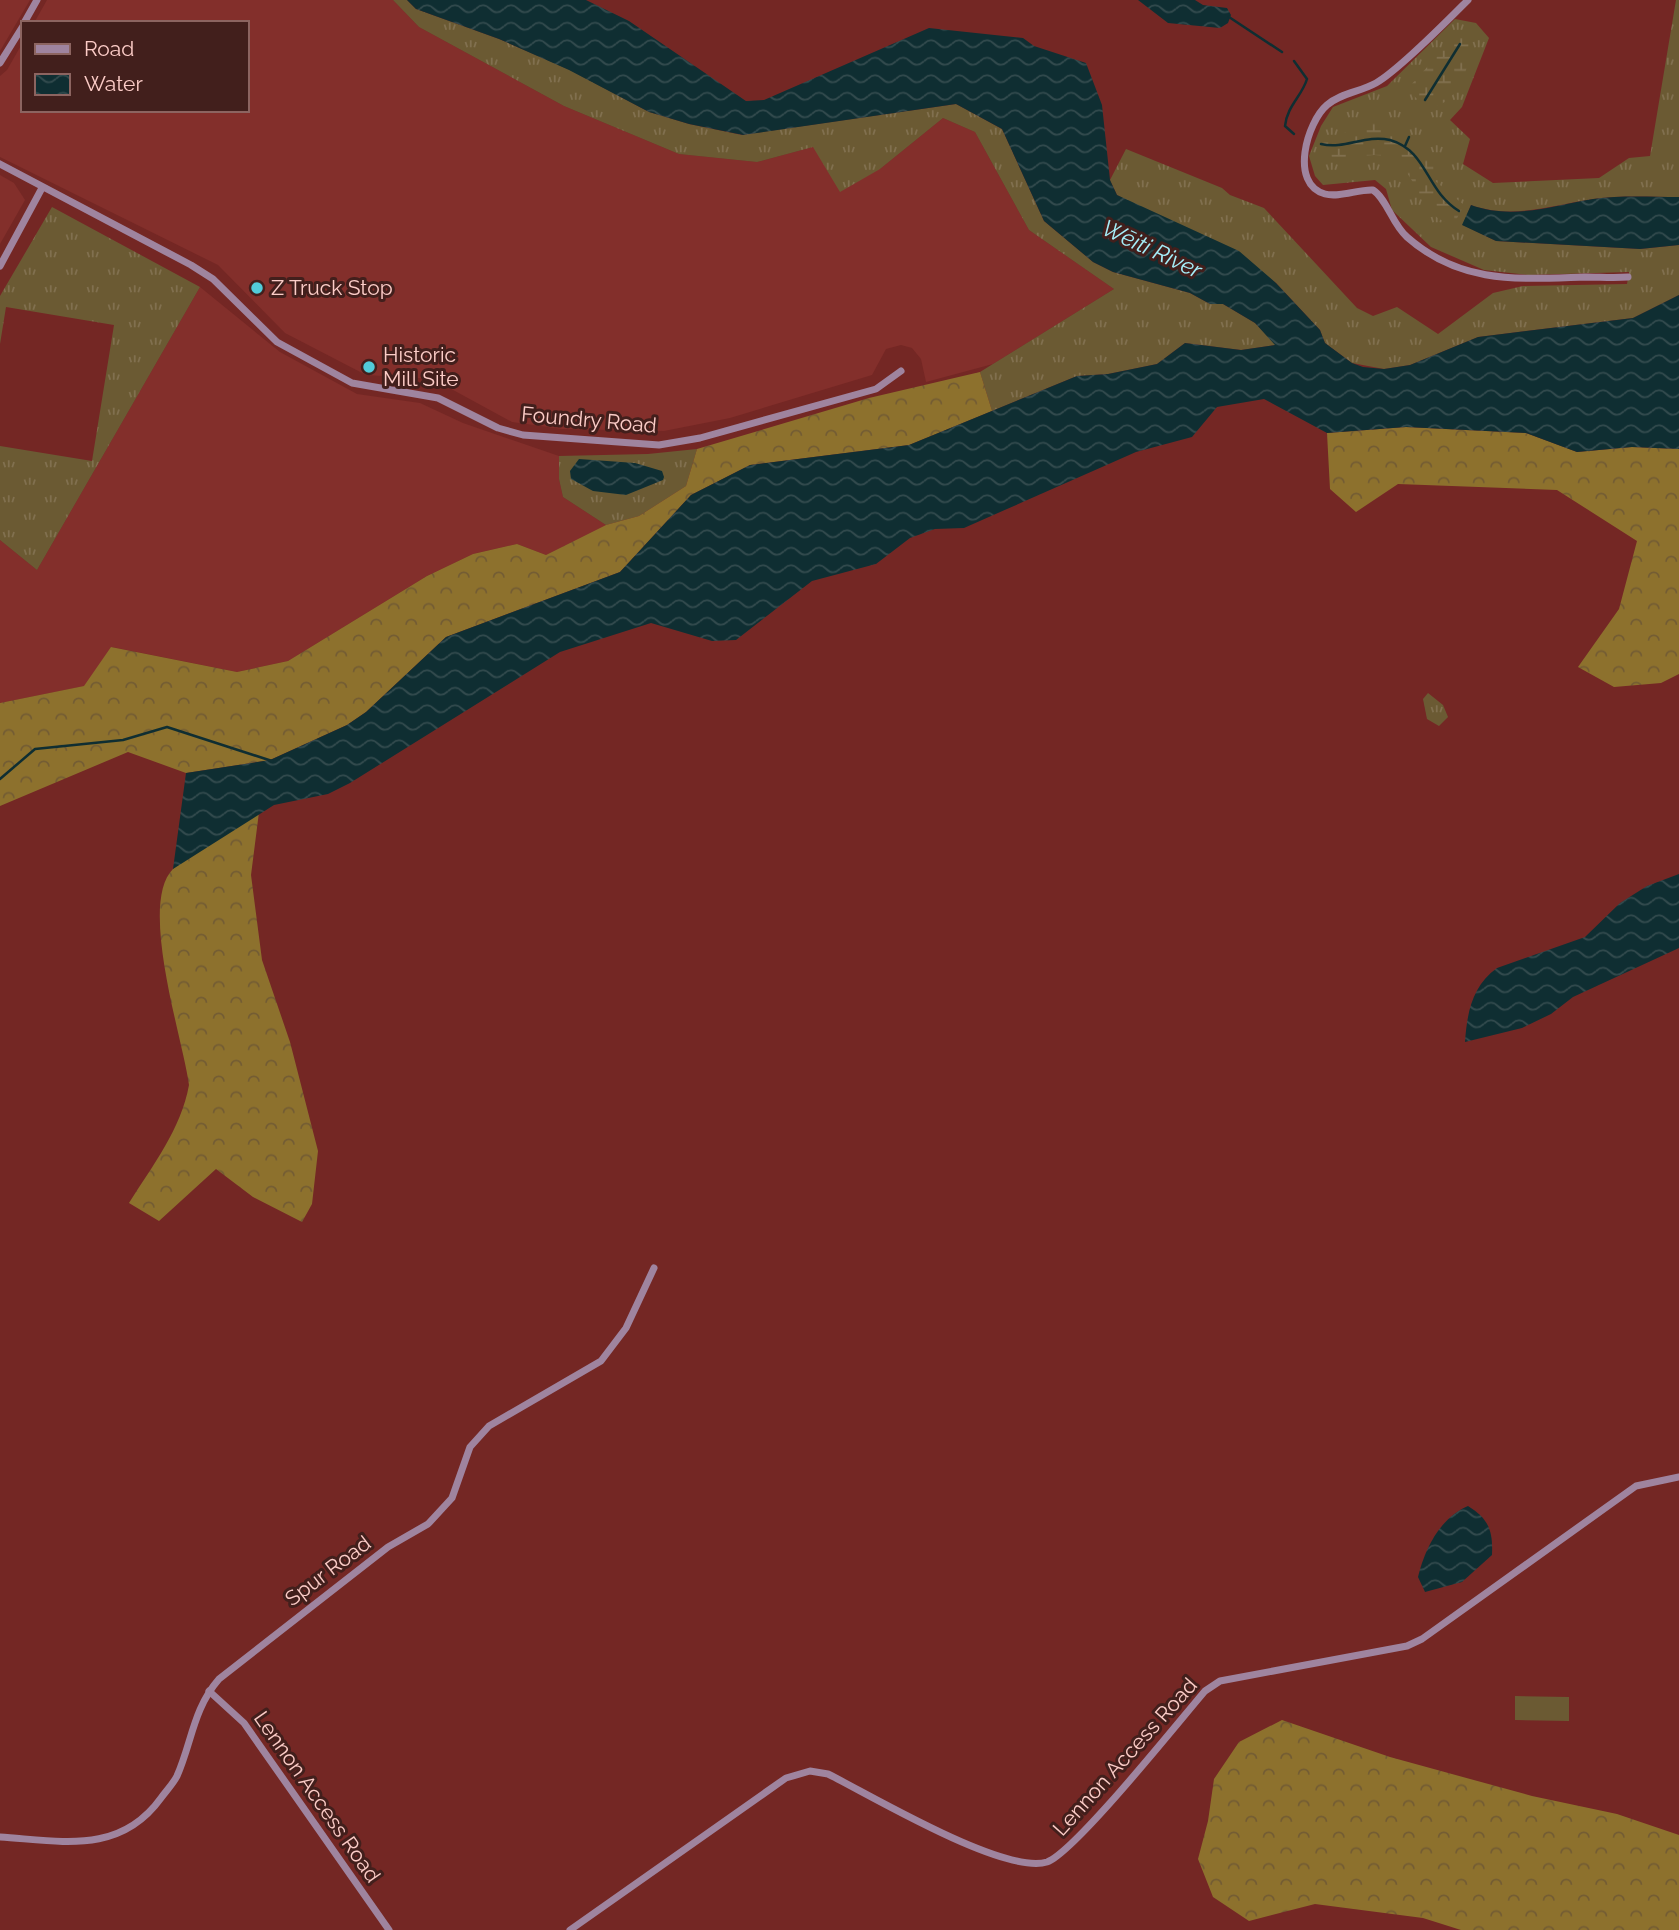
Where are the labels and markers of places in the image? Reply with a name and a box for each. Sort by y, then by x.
place label: Z Truck Stop [271,275,393,300]
marker: Z Truck Stop [249,280,265,296]
place label: Historic Mill Site [383,342,459,391]
marker: Historic Mill Site [361,359,377,375]

